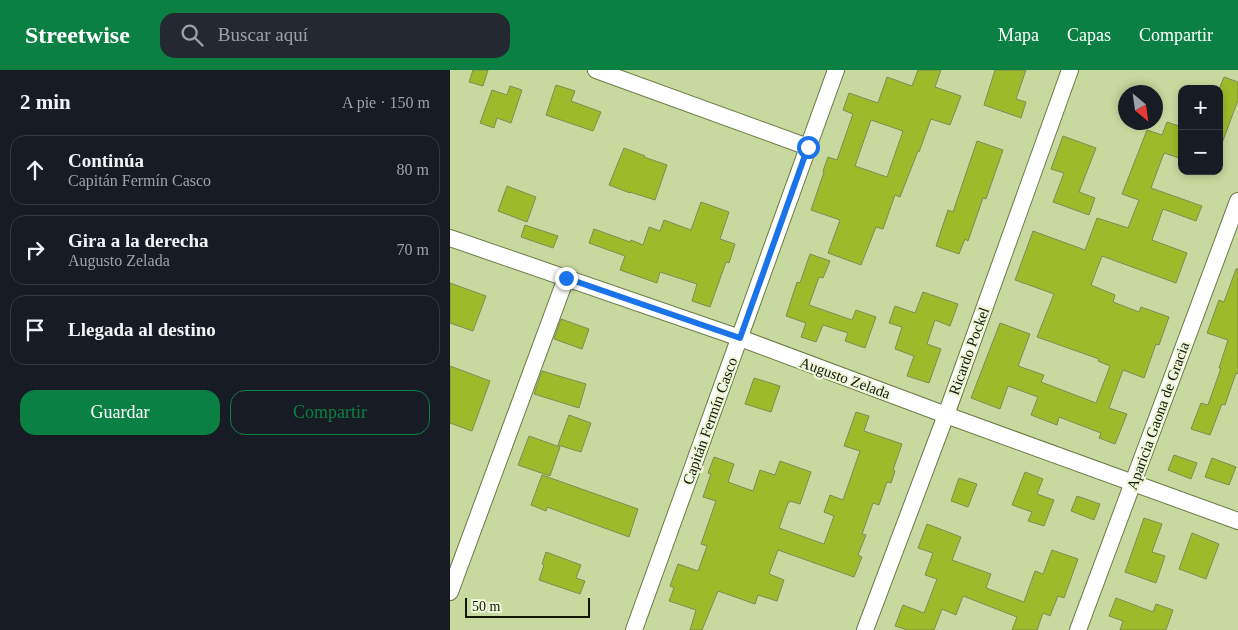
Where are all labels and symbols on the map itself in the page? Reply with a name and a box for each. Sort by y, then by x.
north arrow [1118,85,1163,130]
route start [797,136,820,159]
route end [555,267,578,290]
street label: Ricardo Pockel [946,305,992,397]
street label: Aparicia Gaona de Gracia [1124,340,1192,492]
street label: Augusto Zelada [797,354,893,402]
street label: Capitán Fermín Casco [680,355,740,487]
scale bar [465,595,590,618]

